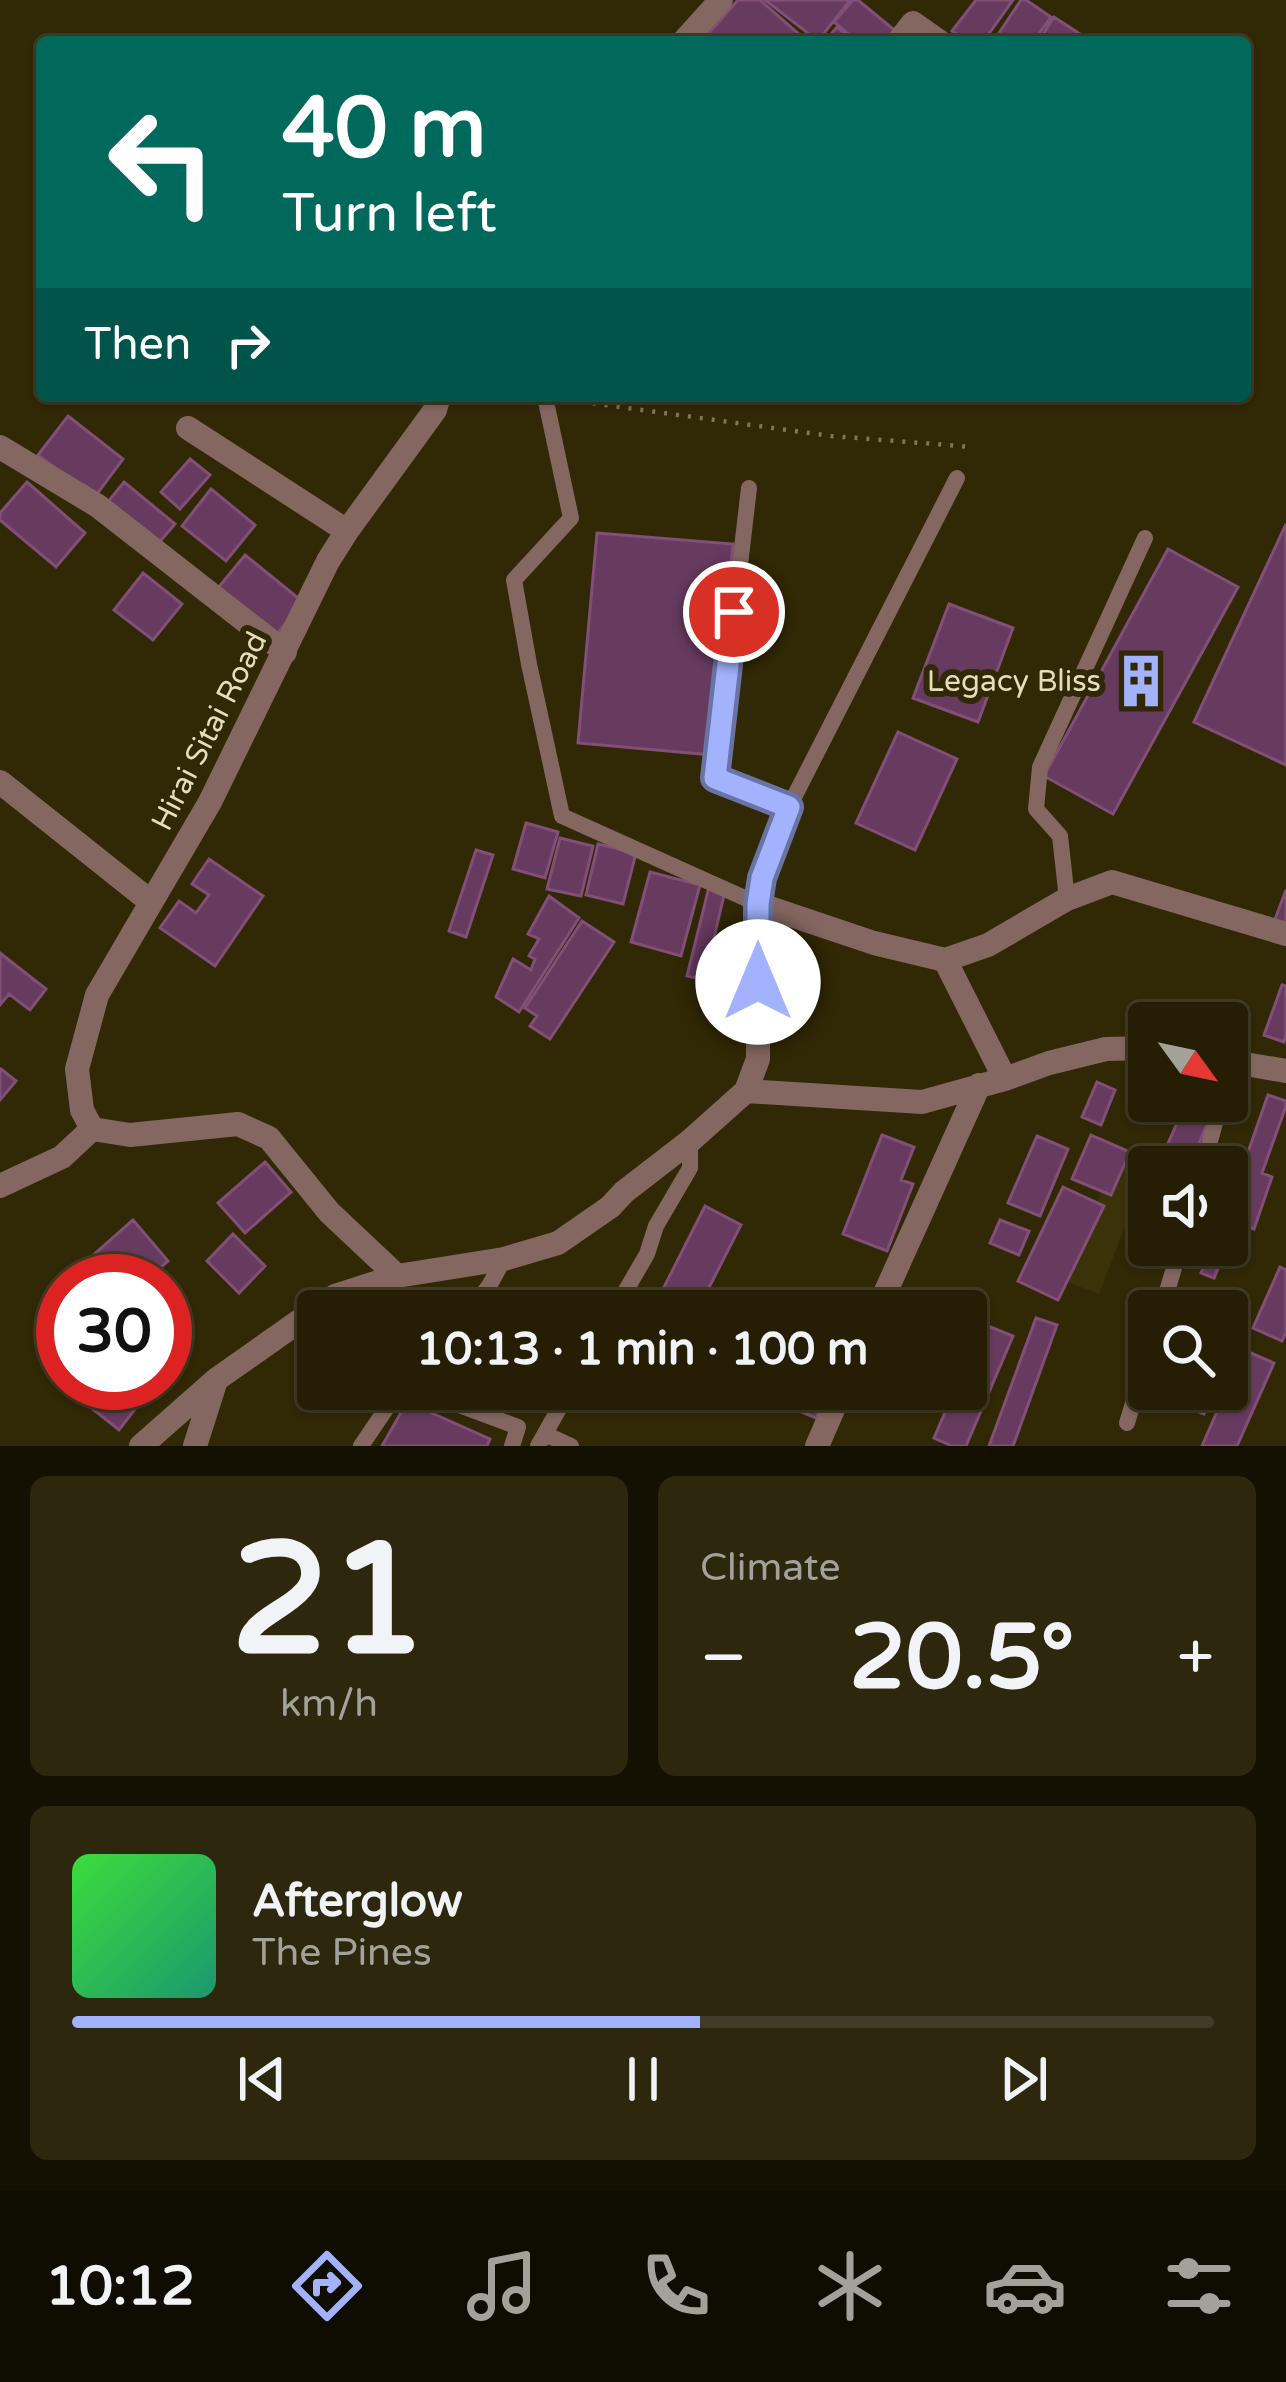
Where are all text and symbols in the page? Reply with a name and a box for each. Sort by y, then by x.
text: 40 m [282,79,486,180]
icon: left [84,84,240,240]
text: Turn left [282,181,497,246]
icon: right [215,312,281,378]
text: Then [84,318,191,372]
pin [683,561,785,663]
icon: arrive [701,579,767,645]
street label: Hirai Sitai Road [143,626,275,837]
building icon: Legacy Bliss [1112,652,1170,710]
place label: Legacy Bliss [927,663,1101,700]
position arrow [695,919,821,1045]
north arrow [1128,1002,1248,1122]
map controls [1128,1002,1248,1410]
button: sound [1128,1146,1248,1266]
speed limit sign: 30 [36,1254,192,1410]
button: search [1128,1290,1248,1410]
text: 10:13 · 1 min · 100 m [416,1323,868,1377]
text: 21 [231,1508,427,1696]
text: Climate [700,1544,840,1591]
text: 20.5° [849,1604,1075,1713]
text: − [700,1618,747,1698]
text: + [1177,1618,1214,1698]
text: km/h [280,1680,378,1727]
text: Afterglow [252,1875,463,1929]
text: The Pines [252,1929,432,1976]
icon: previous [229,2046,295,2112]
icon: pause [610,2046,676,2112]
icon: next [991,2046,1057,2112]
icon: directions [285,2244,369,2328]
icon: music [460,2244,544,2328]
icon: phone [634,2244,718,2328]
icon: climate [808,2244,892,2328]
icon: car [983,2244,1067,2328]
icon: filters [1157,2244,1241,2328]
text: 10:12 [45,2254,195,2319]

